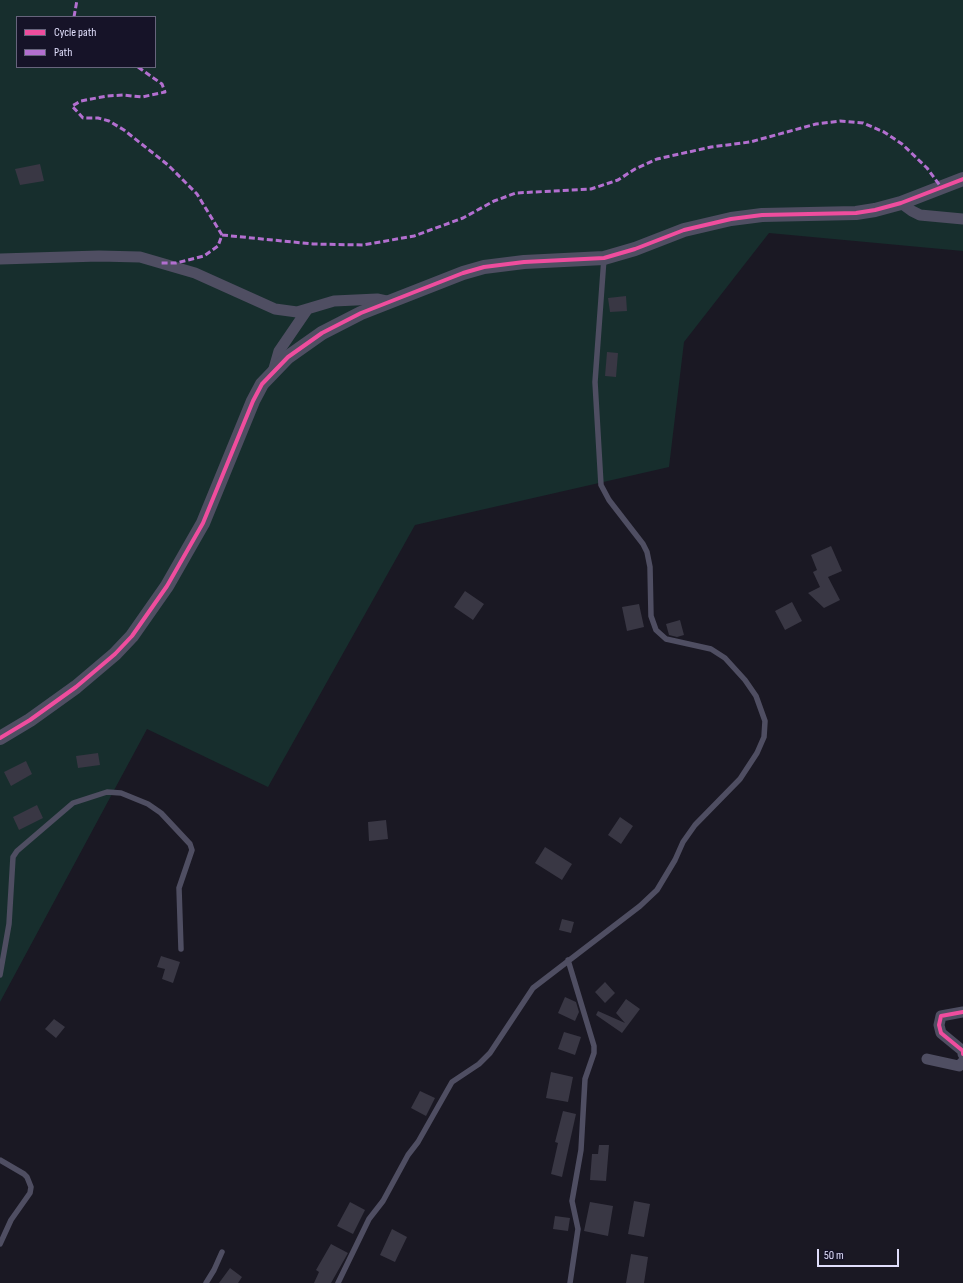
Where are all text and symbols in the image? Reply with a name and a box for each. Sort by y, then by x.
legend [16,16,156,68]
text: Cycle path [54,25,96,40]
text: Path [54,45,72,60]
scale bar [819,1241,901,1267]
text: 50 m [824,1248,844,1263]

